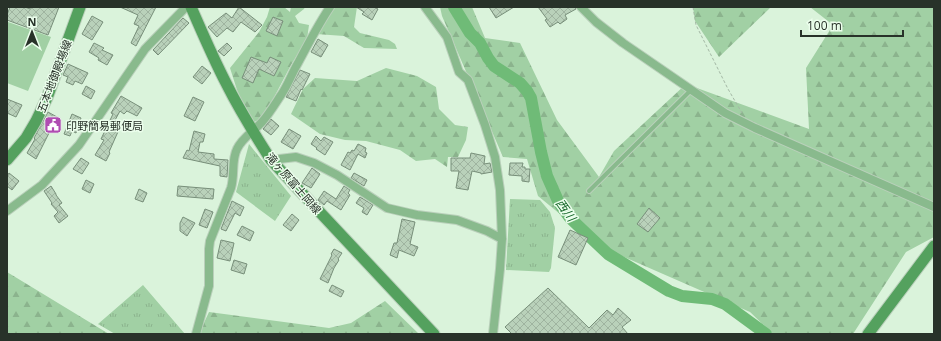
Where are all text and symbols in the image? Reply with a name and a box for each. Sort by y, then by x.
north arrow [12,12,52,52]
scale bar [801,12,903,38]
text: N [28,14,36,29]
text: 100 m [807,17,842,34]
street label: 五本地御殿場線 [33,37,75,115]
public building icon: 印野簡易郵便局 [43,115,63,135]
place label: 印野簡易郵便局 [66,118,143,133]
street label: 滝ヶ原富士岡線 [263,149,325,217]
water label: 西川 [552,195,581,226]

